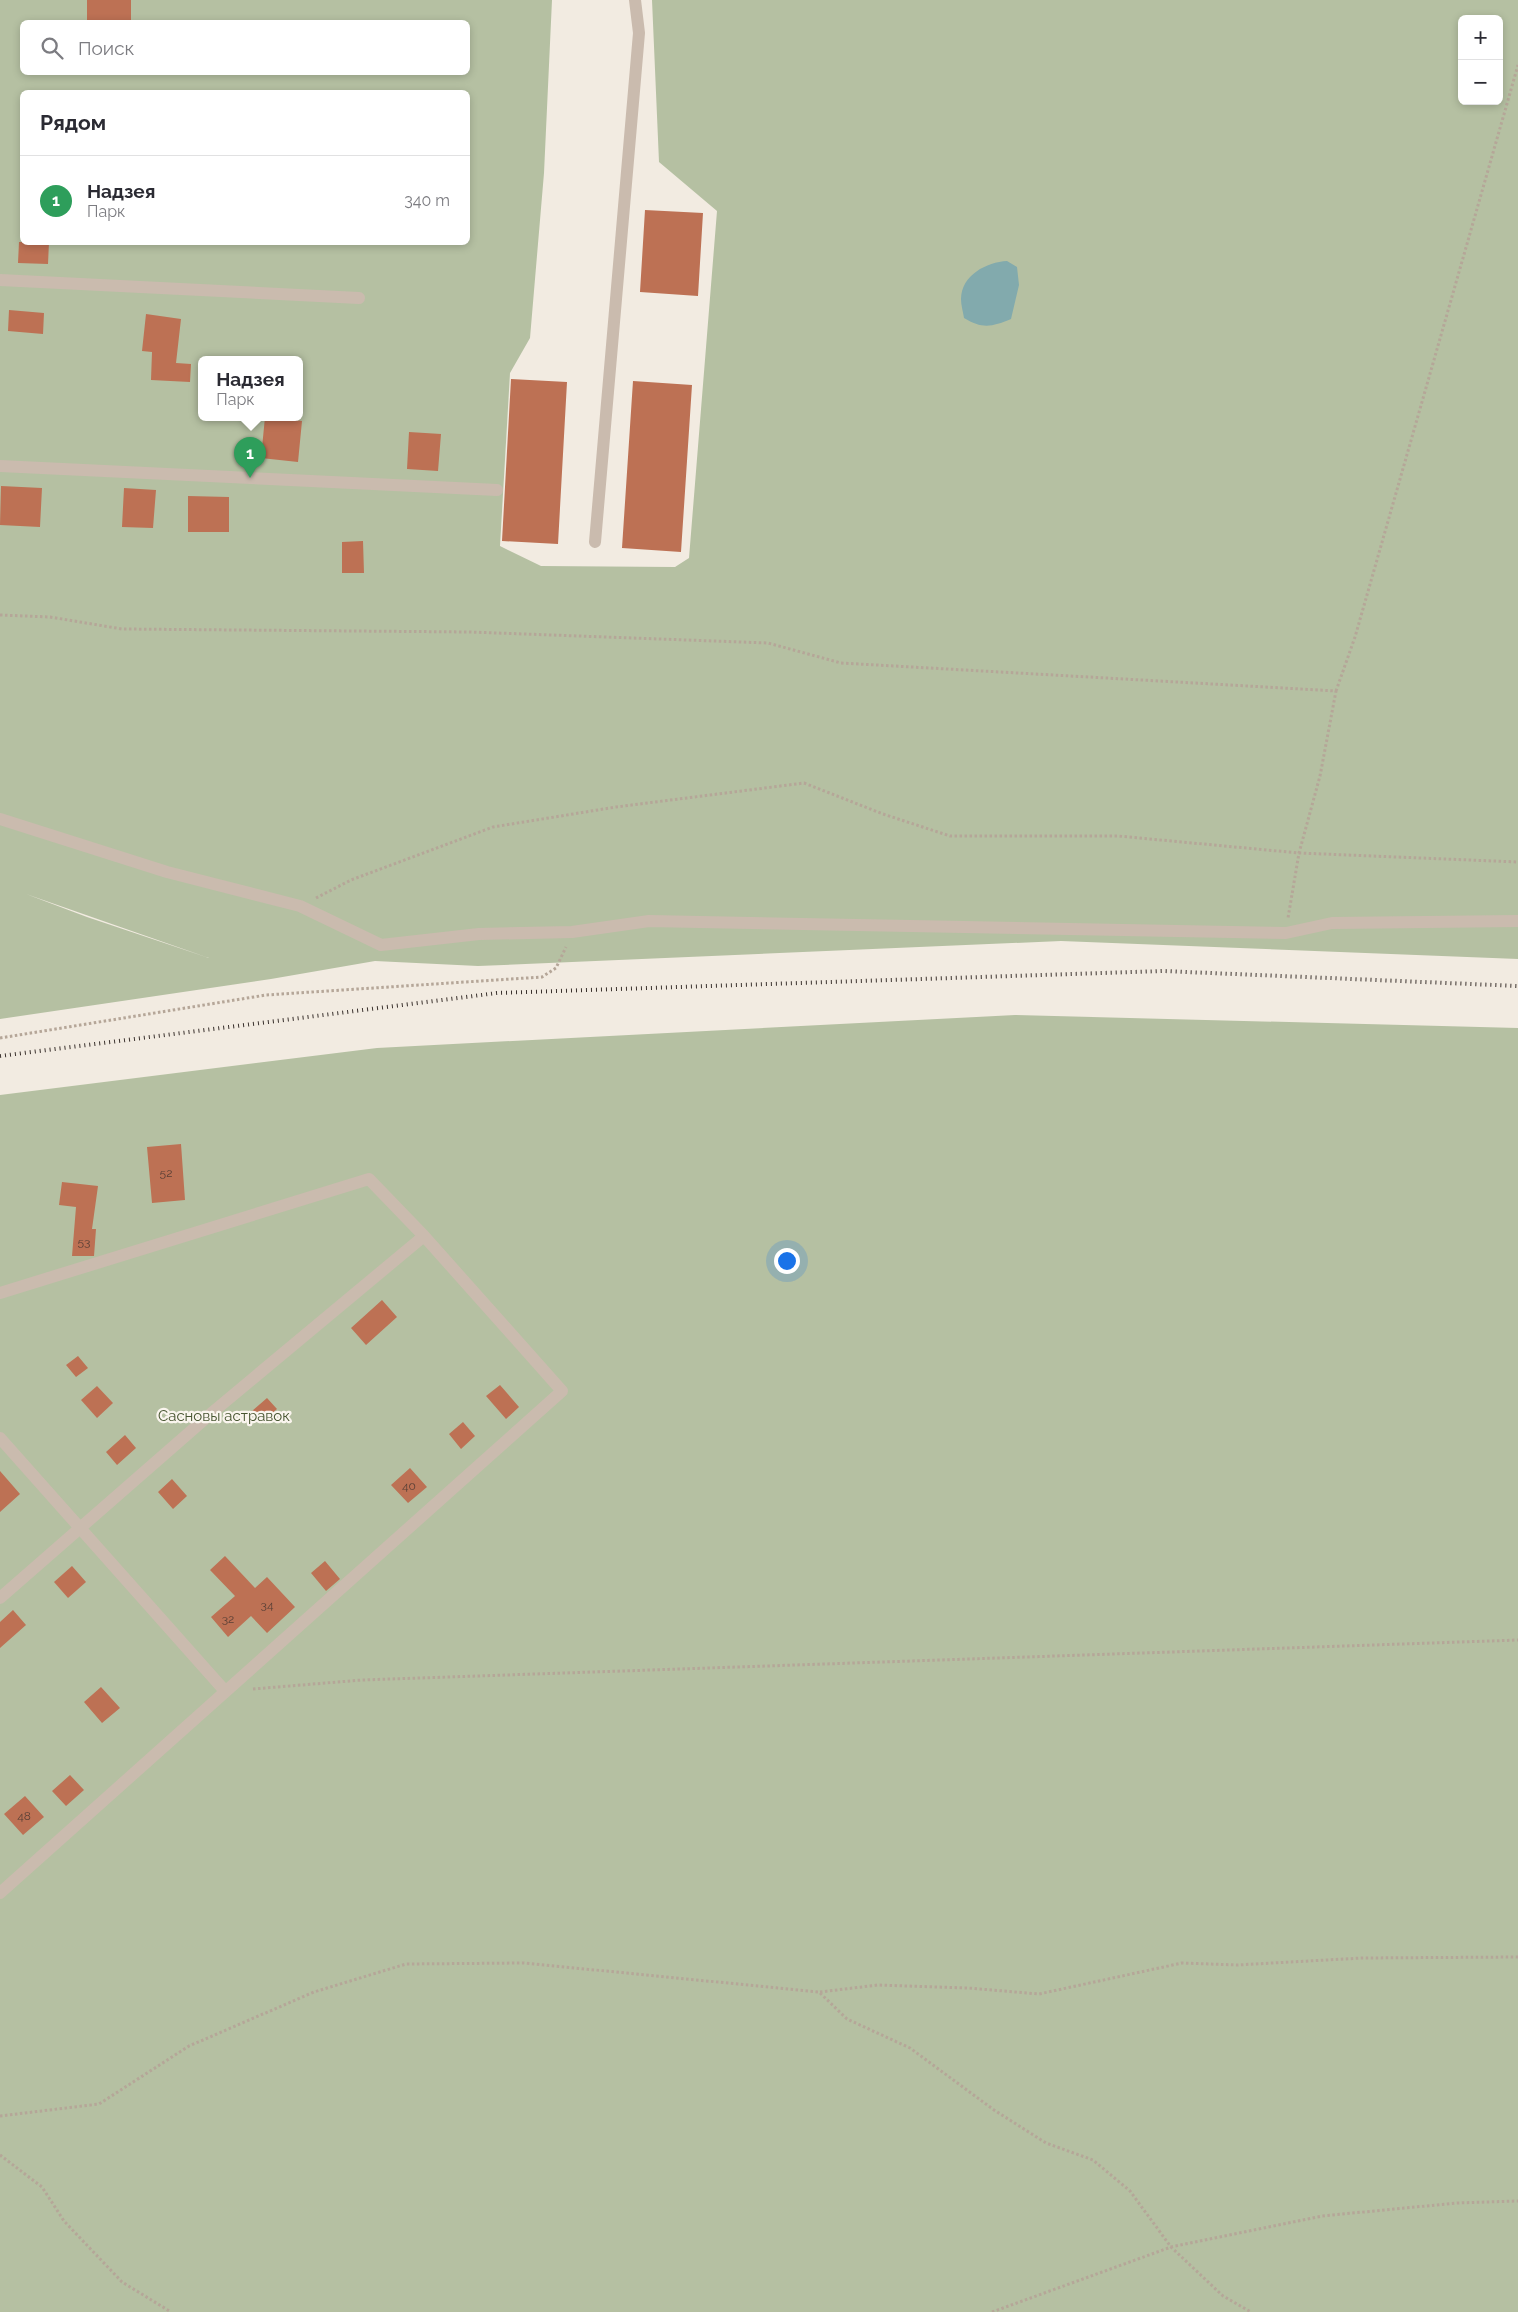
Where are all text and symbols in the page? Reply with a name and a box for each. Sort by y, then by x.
map controls [1458,15,1503,105]
button: + [1458,15,1503,60]
search box [20,20,470,75]
icon: search [38,34,66,62]
text: Поиск [78,37,134,59]
button: − [1458,60,1503,105]
text: Рядом [40,110,106,135]
text: Надзея [87,180,155,202]
text: 1 [52,191,60,210]
text: 340 m [404,191,450,210]
text: Парк [87,202,125,221]
popup [198,356,303,421]
text: Надзея [216,368,285,390]
text: Парк [216,390,255,409]
pin: 1 [234,437,266,478]
house number: 52 [160,1166,172,1180]
house number: 53 [78,1235,90,1249]
your location [774,1248,800,1274]
park label: Сасновы астравок [158,1407,290,1425]
house number: 40 [402,1479,416,1493]
house number: 34 [261,1598,274,1612]
house number: 32 [222,1612,234,1626]
house number: 48 [17,1809,31,1823]

